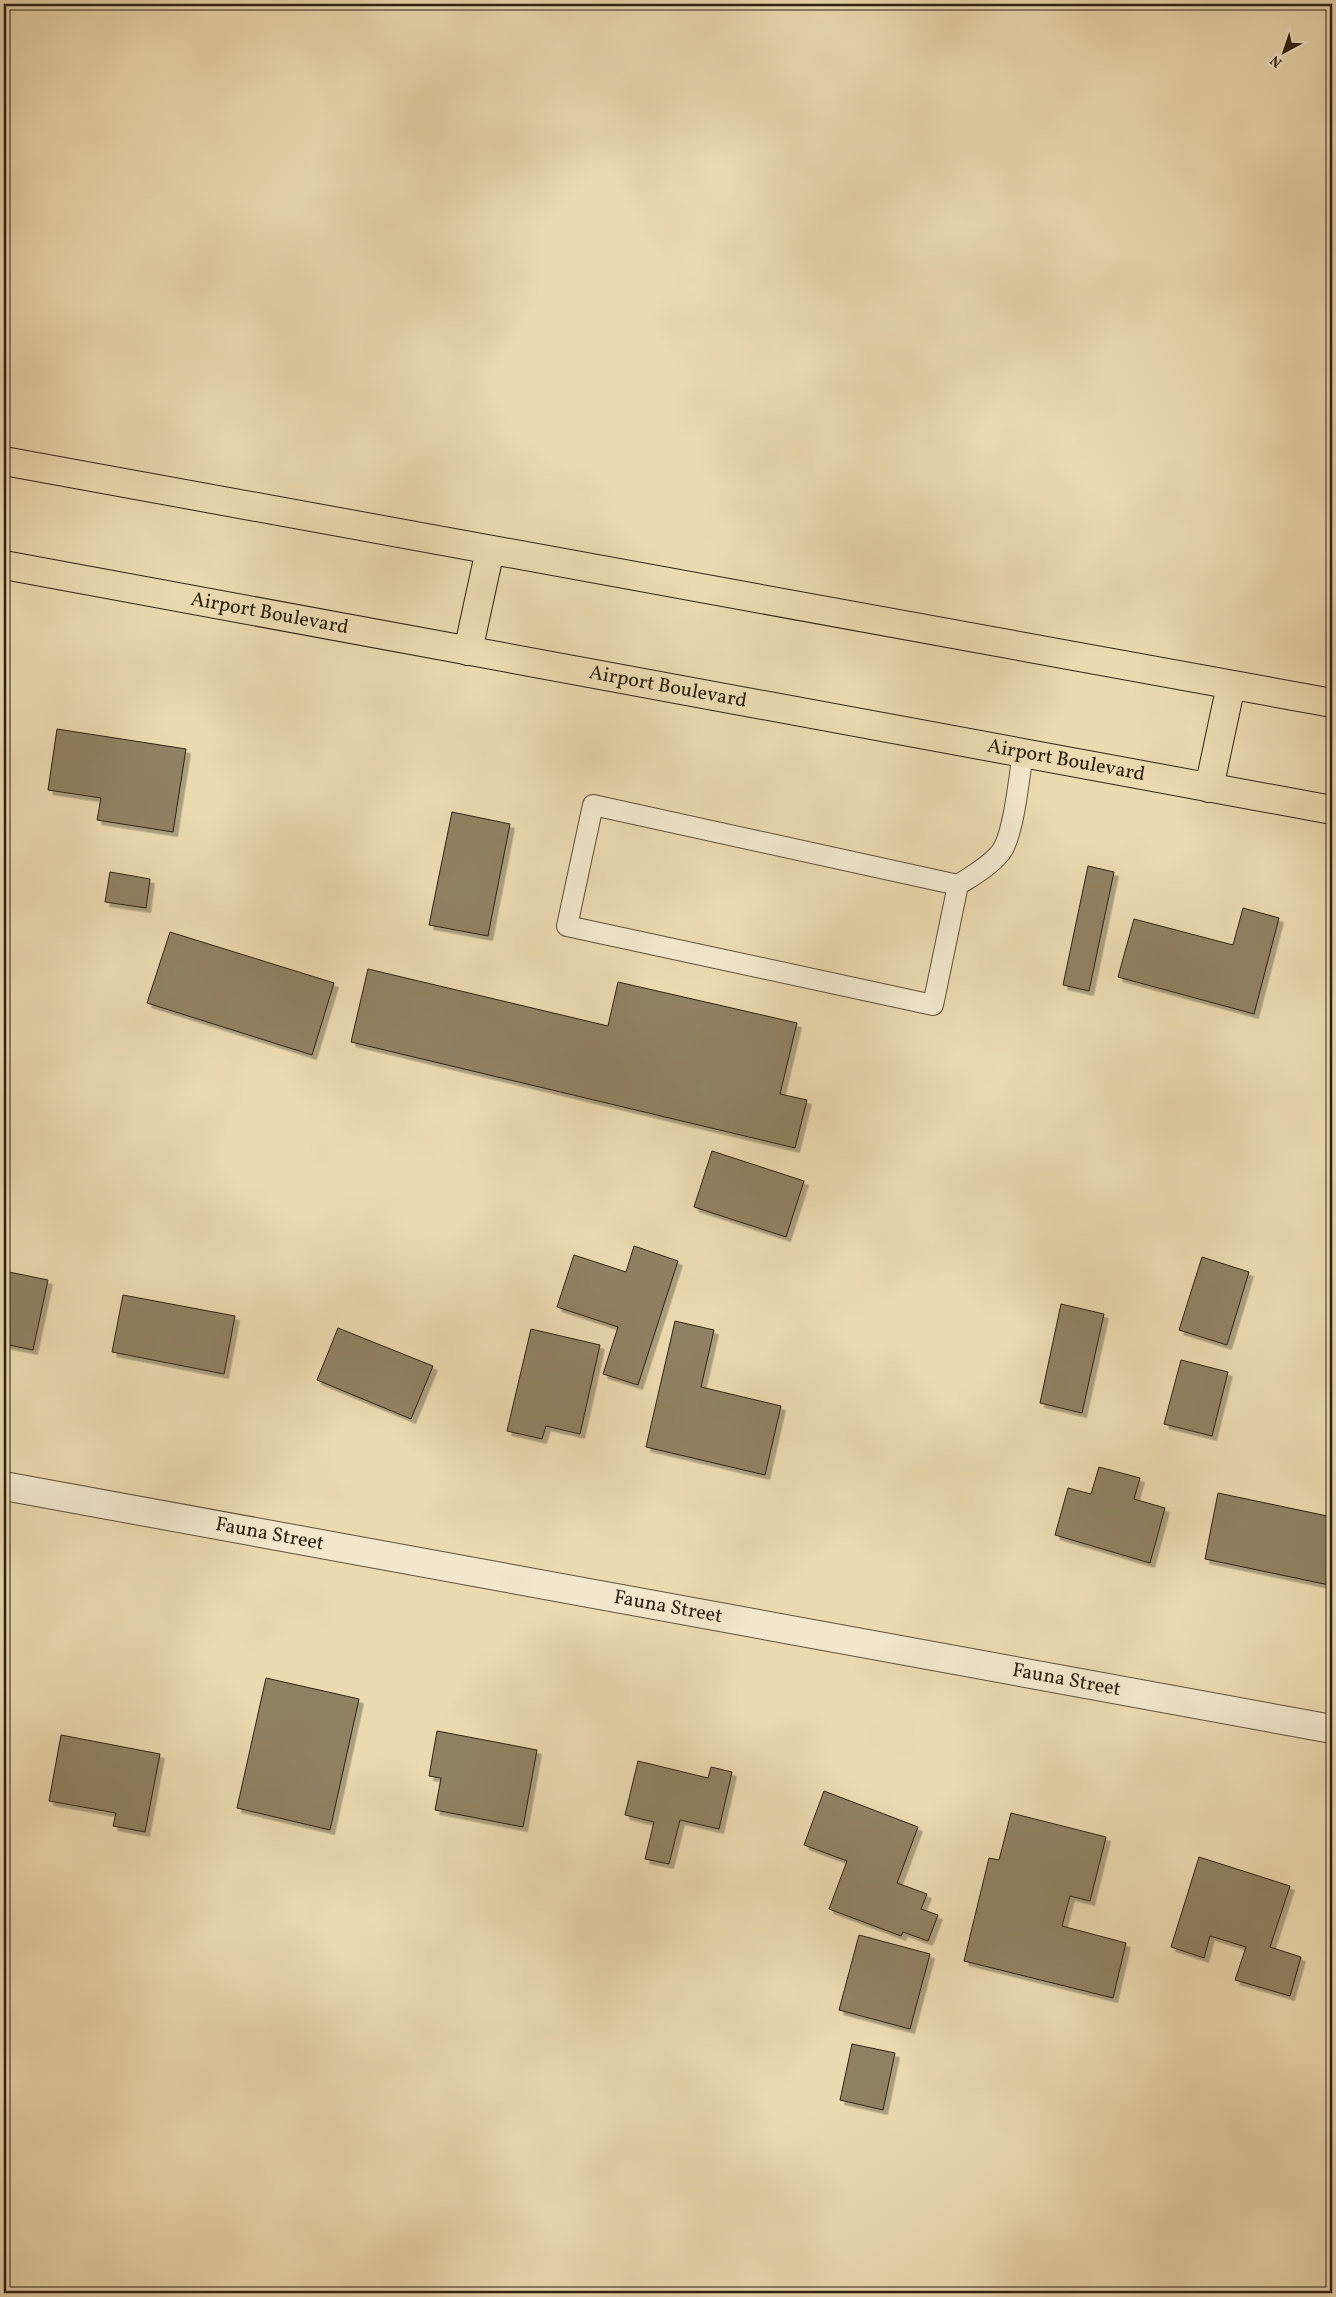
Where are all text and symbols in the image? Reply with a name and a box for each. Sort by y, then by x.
north arrow [1258,28,1308,78]
text: N [1267,50,1287,71]
street label: Airport Boulevard [188,586,351,642]
street label: Airport Boulevard [587,659,749,716]
street label: Airport Boulevard [985,733,1147,789]
street label: Fauna Street [213,1511,326,1558]
street label: Fauna Street [611,1584,725,1631]
street label: Fauna Street [1010,1657,1123,1704]

